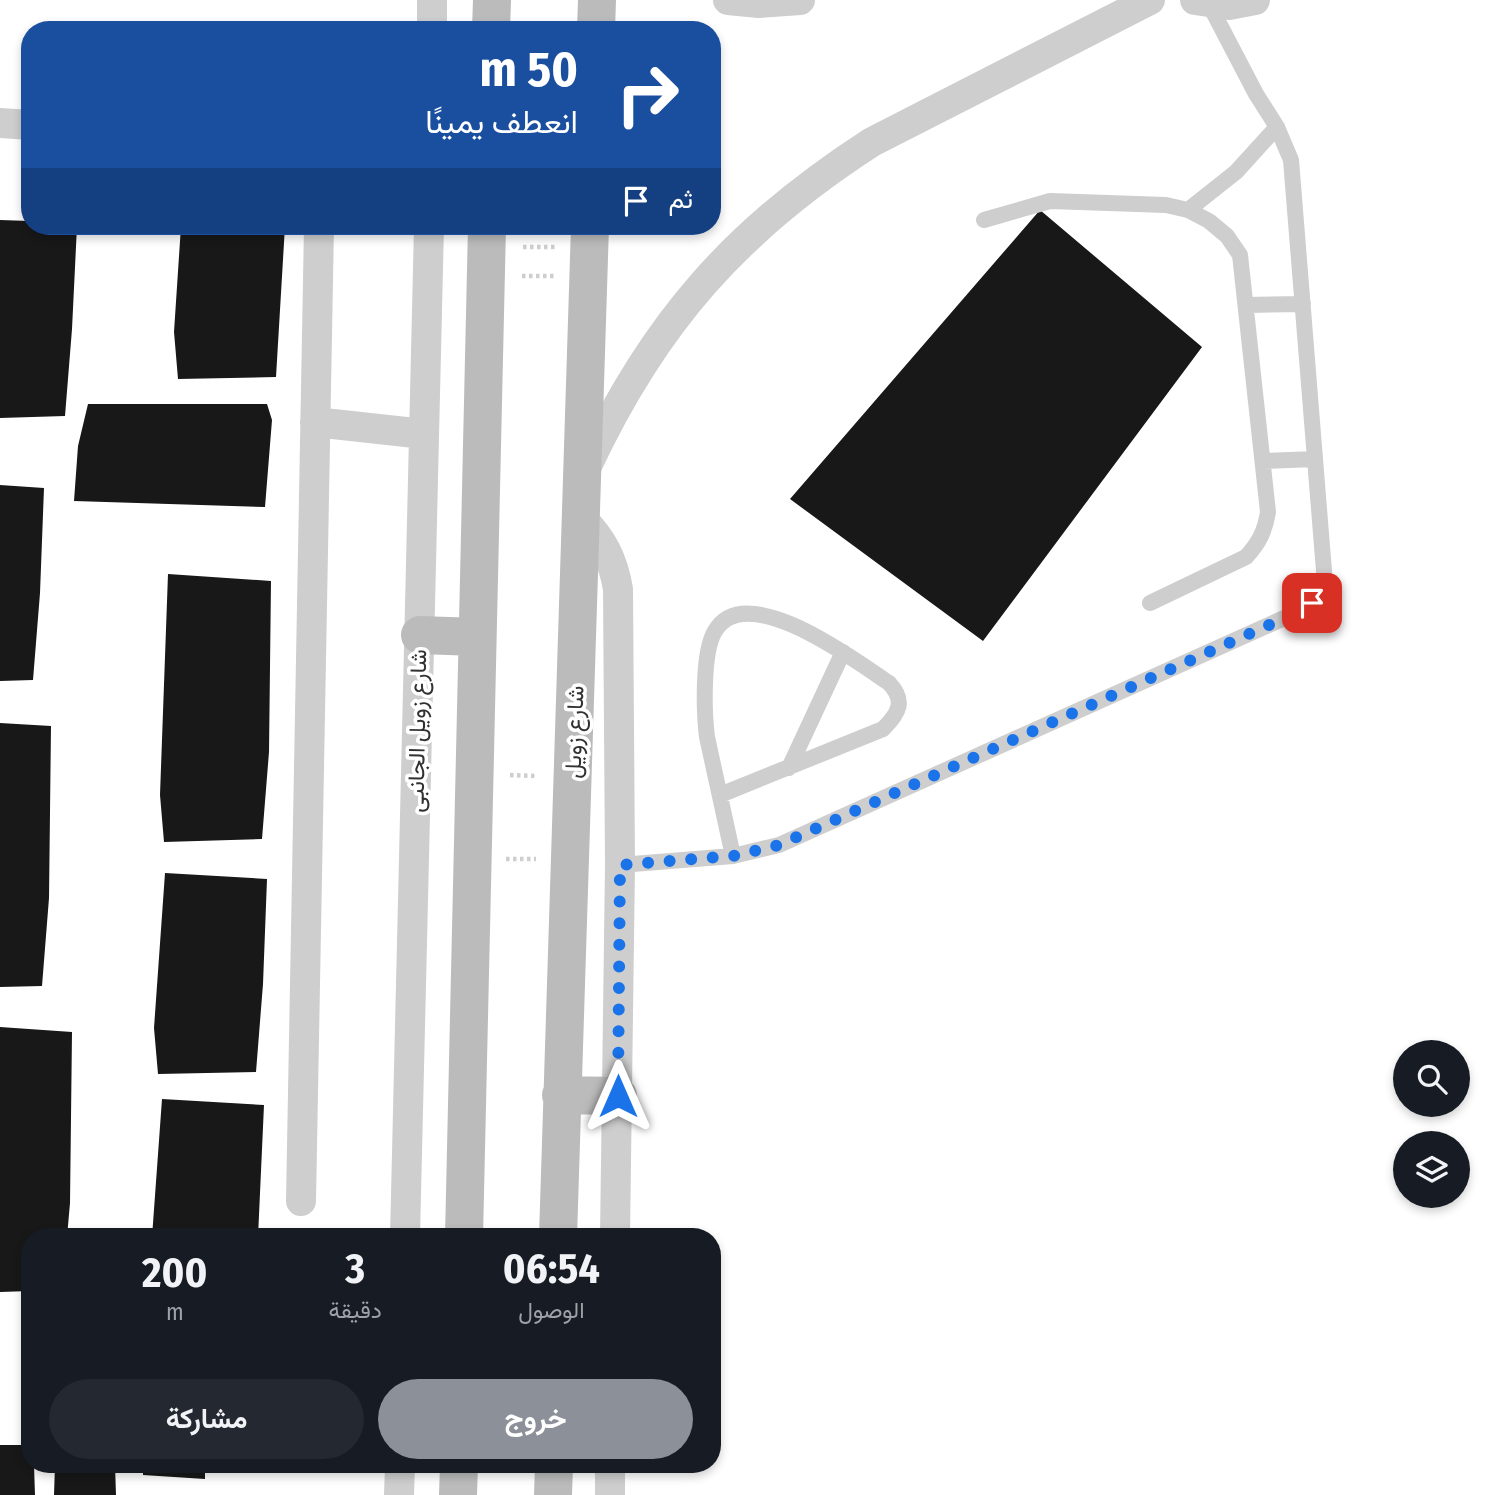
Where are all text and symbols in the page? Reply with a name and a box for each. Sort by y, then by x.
text: 50 m [480,40,578,99]
icon: right [602,49,693,140]
text: انعطف يمينًا [425,103,578,141]
icon: arrive [617,182,655,220]
text: ثم [669,184,693,215]
pin [1282,573,1342,633]
icon: arrive [1293,584,1331,622]
street label: شارع زويل الجانبى [402,649,434,813]
street label: شارع زويل [558,685,592,779]
map controls [1393,1040,1470,1208]
button: search [1393,1040,1470,1117]
position arrow [581,1059,655,1133]
button: layers [1393,1131,1470,1208]
text: 3 [345,1244,365,1294]
text: 06:54 [503,1244,600,1294]
text: 200 [142,1248,207,1298]
text: دقيقة [329,1296,382,1324]
text: الوصول [518,1296,585,1324]
text: m [166,1298,184,1326]
button: مشاركة [49,1379,364,1459]
button: خروج [378,1379,693,1459]

